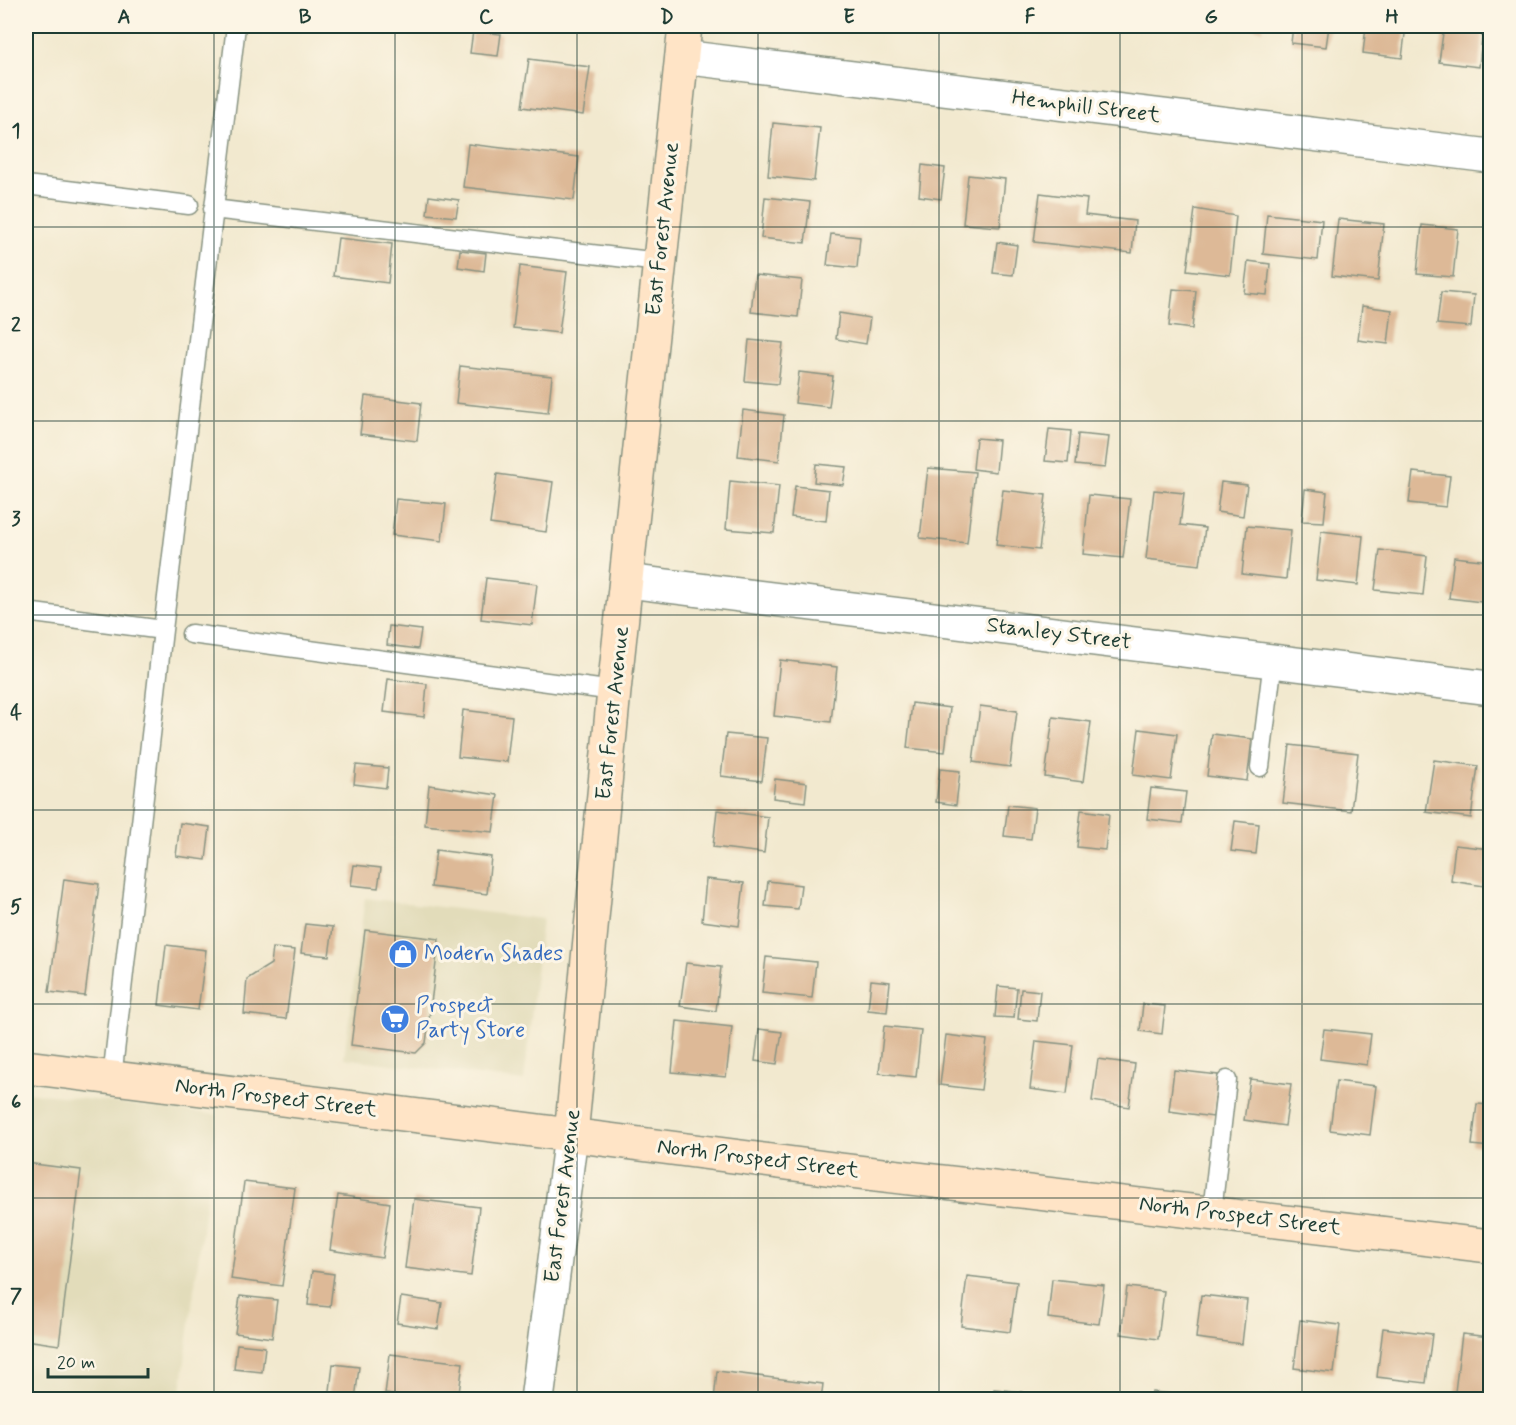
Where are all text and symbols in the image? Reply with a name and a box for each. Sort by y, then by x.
text: A [117,4,131,31]
text: B [299,4,312,31]
text: C [479,4,494,31]
text: D [660,4,674,31]
text: E [843,4,855,31]
text: F [1025,4,1036,31]
text: G [1204,4,1218,31]
text: H [1385,4,1399,31]
street label: Hemphill Street [1010,84,1162,130]
text: 1 [12,118,20,145]
street label: East Forest Avenue [640,140,686,317]
text: 2 [11,312,21,339]
text: 3 [11,506,21,533]
street label: Stanley Street [985,611,1133,657]
street label: East Forest Avenue [590,624,636,801]
text: 4 [10,700,22,727]
text: 5 [10,894,22,921]
shop icon: Modern Shades [387,938,419,970]
place label: Modern Shades [424,940,563,968]
place label: Prospect Party Store [416,992,525,1045]
supermarket icon: Prospect Party Store [379,1003,411,1035]
street label: North Prospect Street [173,1072,379,1124]
text: 6 [11,1089,21,1116]
street label: East Forest Avenue [538,1107,588,1285]
street label: North Prospect Street [655,1133,861,1185]
street label: North Prospect Street [1137,1190,1343,1242]
text: 7 [10,1283,22,1310]
scale bar [48,1341,148,1379]
text: 20 m [57,1351,95,1375]

